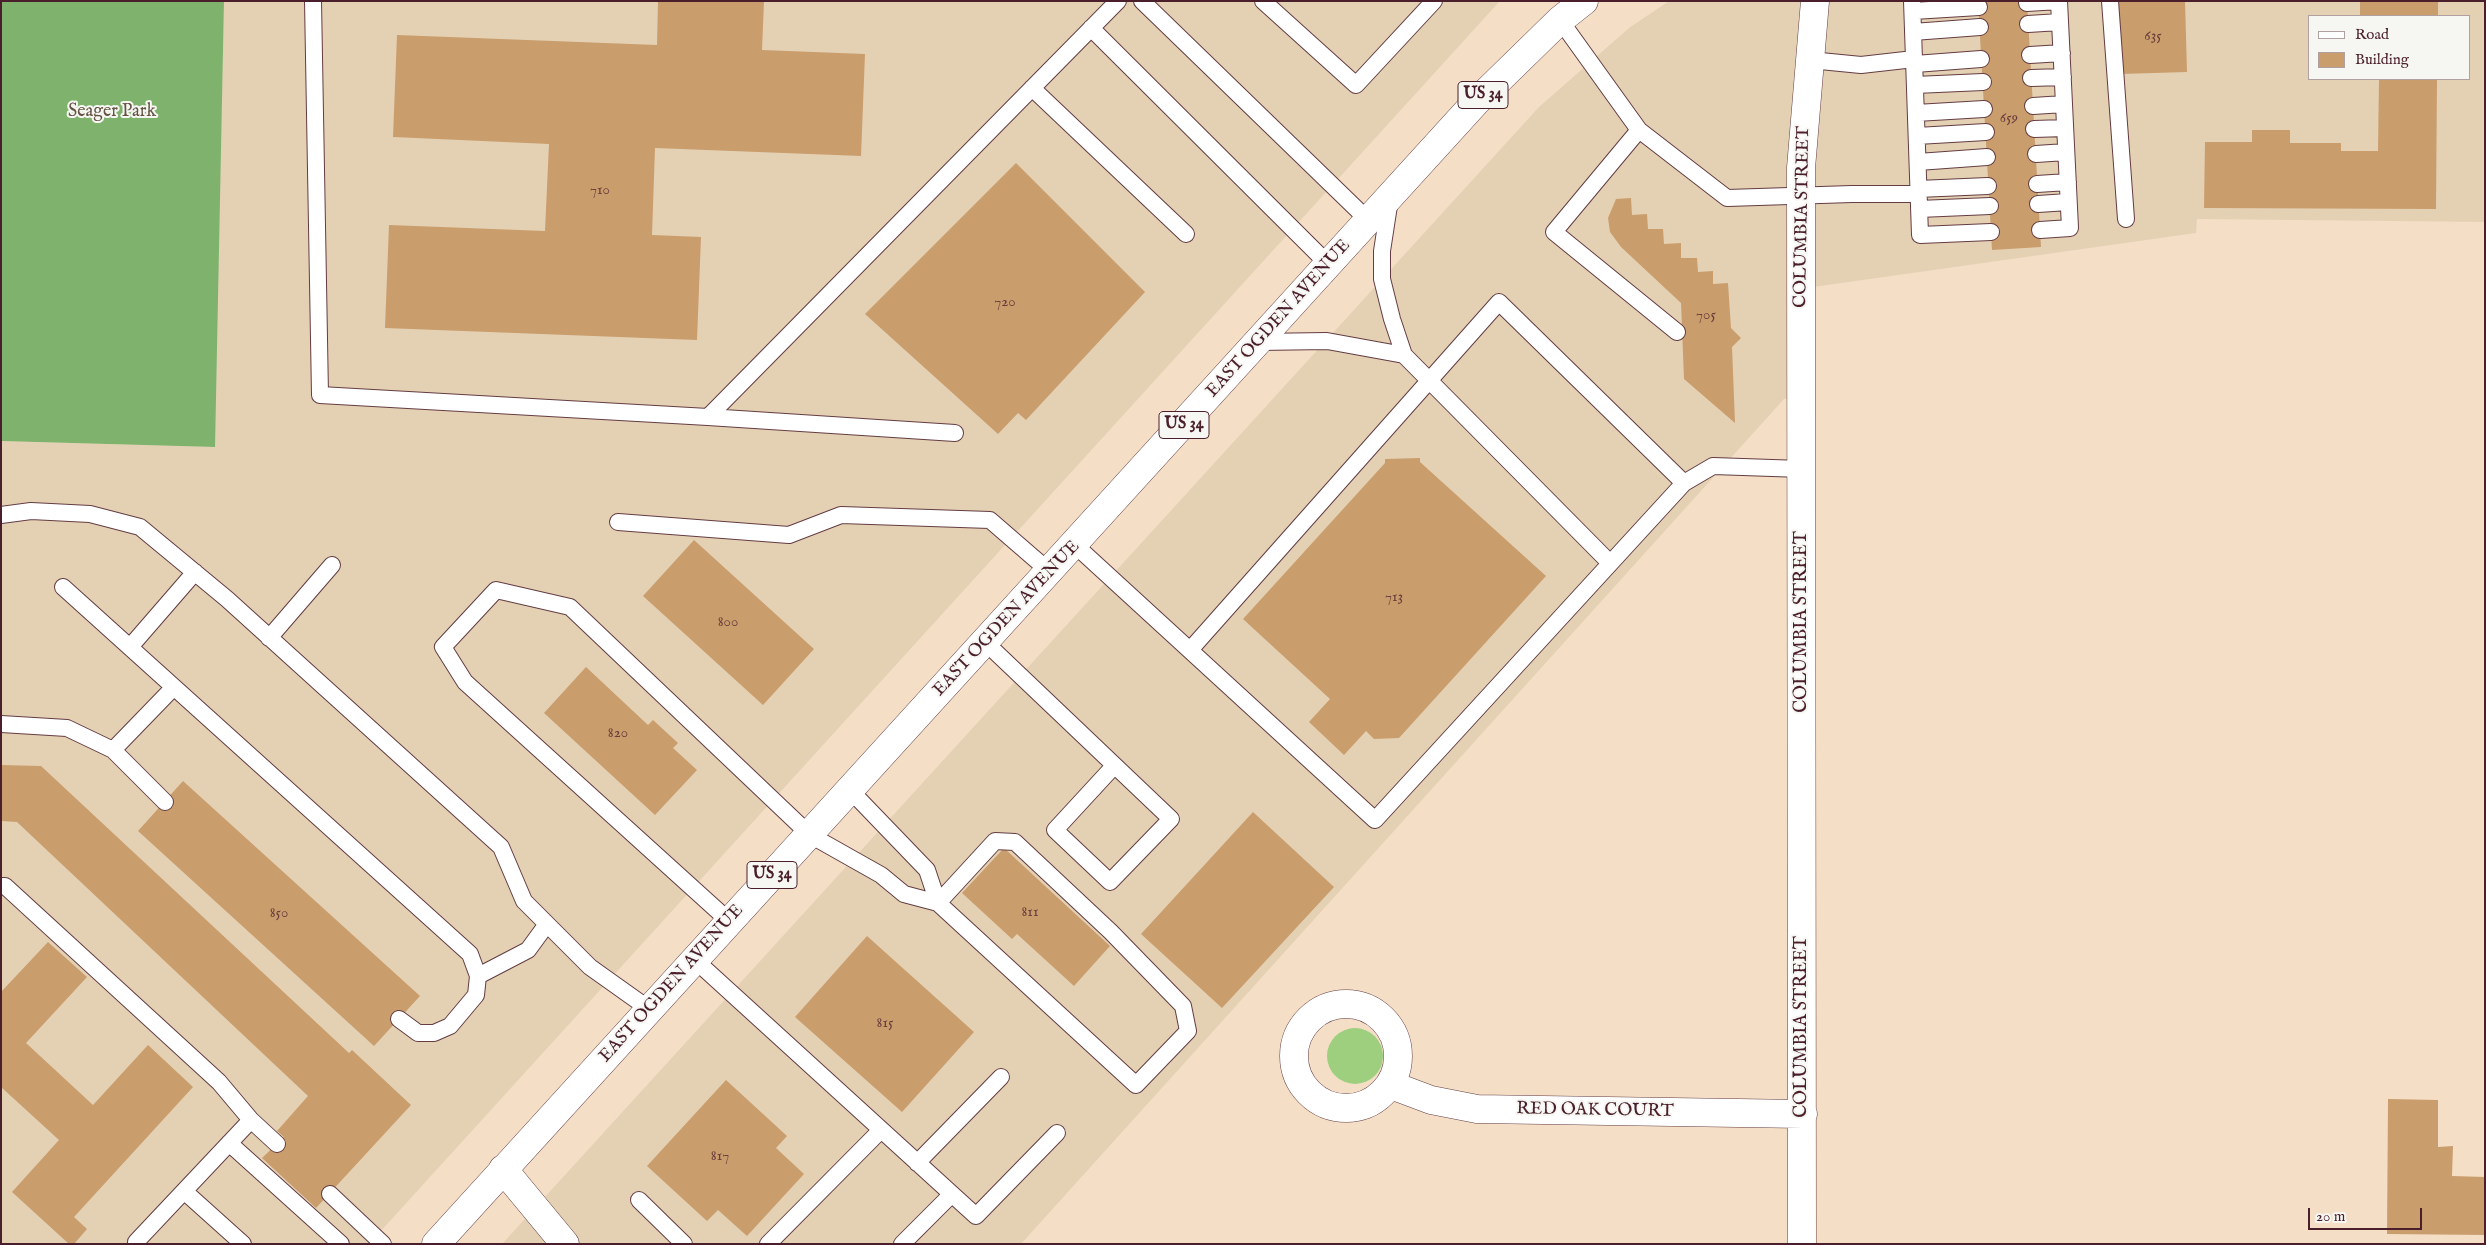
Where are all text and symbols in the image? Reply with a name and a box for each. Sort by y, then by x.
legend [2308,15,2471,80]
text: Road [2355,25,2389,44]
house number: 635 [2144,28,2162,46]
text: Building [2355,50,2409,69]
road number: US 34 [1458,82,1508,108]
park label: Seager Park [68,101,156,123]
house number: 659 [2000,110,2018,128]
street label: COLUMBIA STREET [1791,126,1815,308]
house number: 710 [590,182,610,200]
street label: EAST OGDEN AVENUE [1202,236,1356,402]
house number: 720 [994,294,1016,312]
house number: 705 [1696,307,1716,325]
road number: US 34 [1159,412,1209,438]
street label: COLUMBIA STREET [1791,531,1813,713]
street label: EAST OGDEN AVENUE [929,537,1085,701]
house number: 713 [1385,589,1403,607]
house number: 800 [718,614,738,632]
house number: 820 [608,725,628,743]
road number: US 34 [747,862,797,888]
street label: EAST OGDEN AVENUE [595,901,749,1067]
house number: 811 [1021,904,1039,922]
house number: 850 [270,905,288,923]
street label: COLUMBIA STREET [1791,936,1813,1118]
house number: 815 [877,1015,893,1033]
street label: RED OAK COURT [1516,1099,1674,1123]
house number: 817 [711,1148,729,1166]
scale bar [2311,1198,2425,1230]
text: 20 m [2316,1207,2345,1226]

